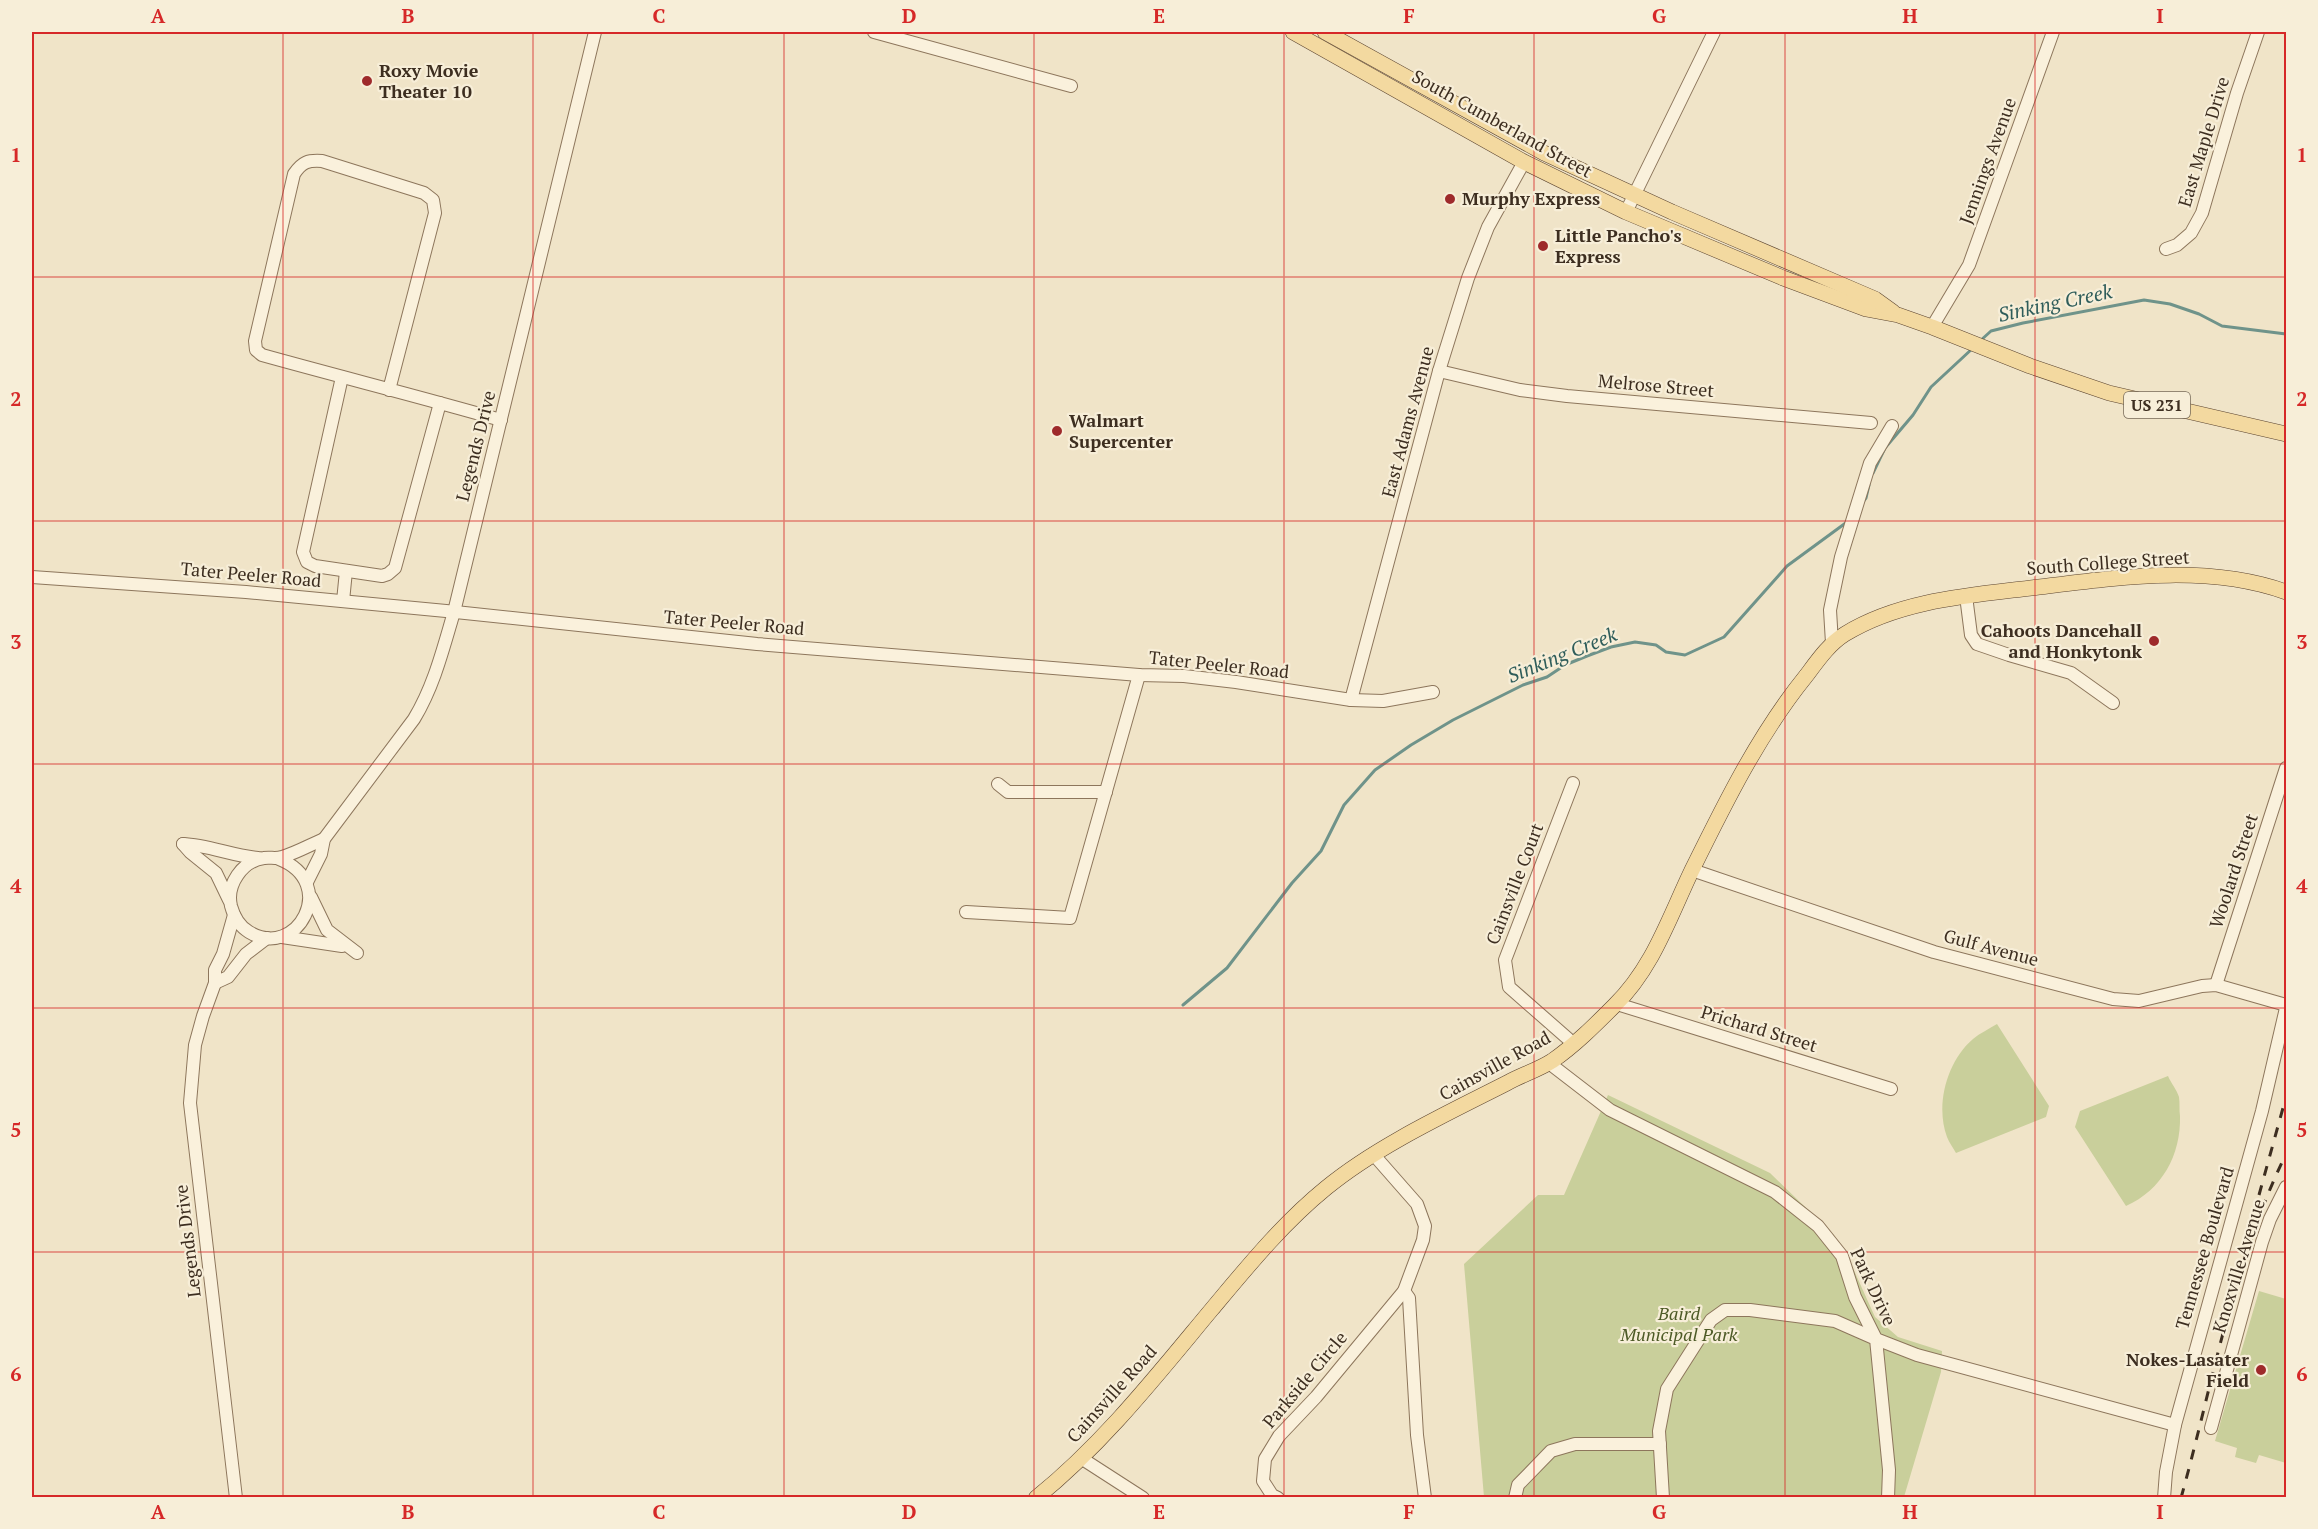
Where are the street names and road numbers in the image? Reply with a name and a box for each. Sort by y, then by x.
street label: South Cumberland Street [1408,64,1597,183]
street label: East Maple Drive [2172,74,2234,210]
street label: Jennings Avenue [1953,94,2021,227]
street label: East Adams Avenue [1375,343,1439,500]
street label: Melrose Street [1597,368,1715,402]
street label: Legends Drive [450,388,500,504]
road number: US 231 [2124,392,2190,418]
street label: South College Street [2026,544,2191,580]
street label: Tater Peeler Road [180,556,322,592]
street label: Tater Peeler Road [663,604,805,640]
street label: Tater Peeler Road [1148,645,1290,683]
street label: Woolard Street [2203,810,2263,931]
street label: Cainsville Court [1480,819,1548,948]
street label: Gulf Avenue [1941,923,2041,971]
street label: Prichard Street [1698,999,1821,1057]
street label: Cainsville Road [1435,1025,1554,1106]
street label: Tennessee Boulevard [2169,1164,2239,1332]
street label: Legends Drive [168,1183,206,1299]
street label: Knoxville Avenue [2206,1196,2270,1336]
street label: Park Drive [1845,1244,1902,1329]
street label: Parkside Circle [1257,1326,1352,1433]
street label: Cainsville Road [1061,1339,1162,1447]

